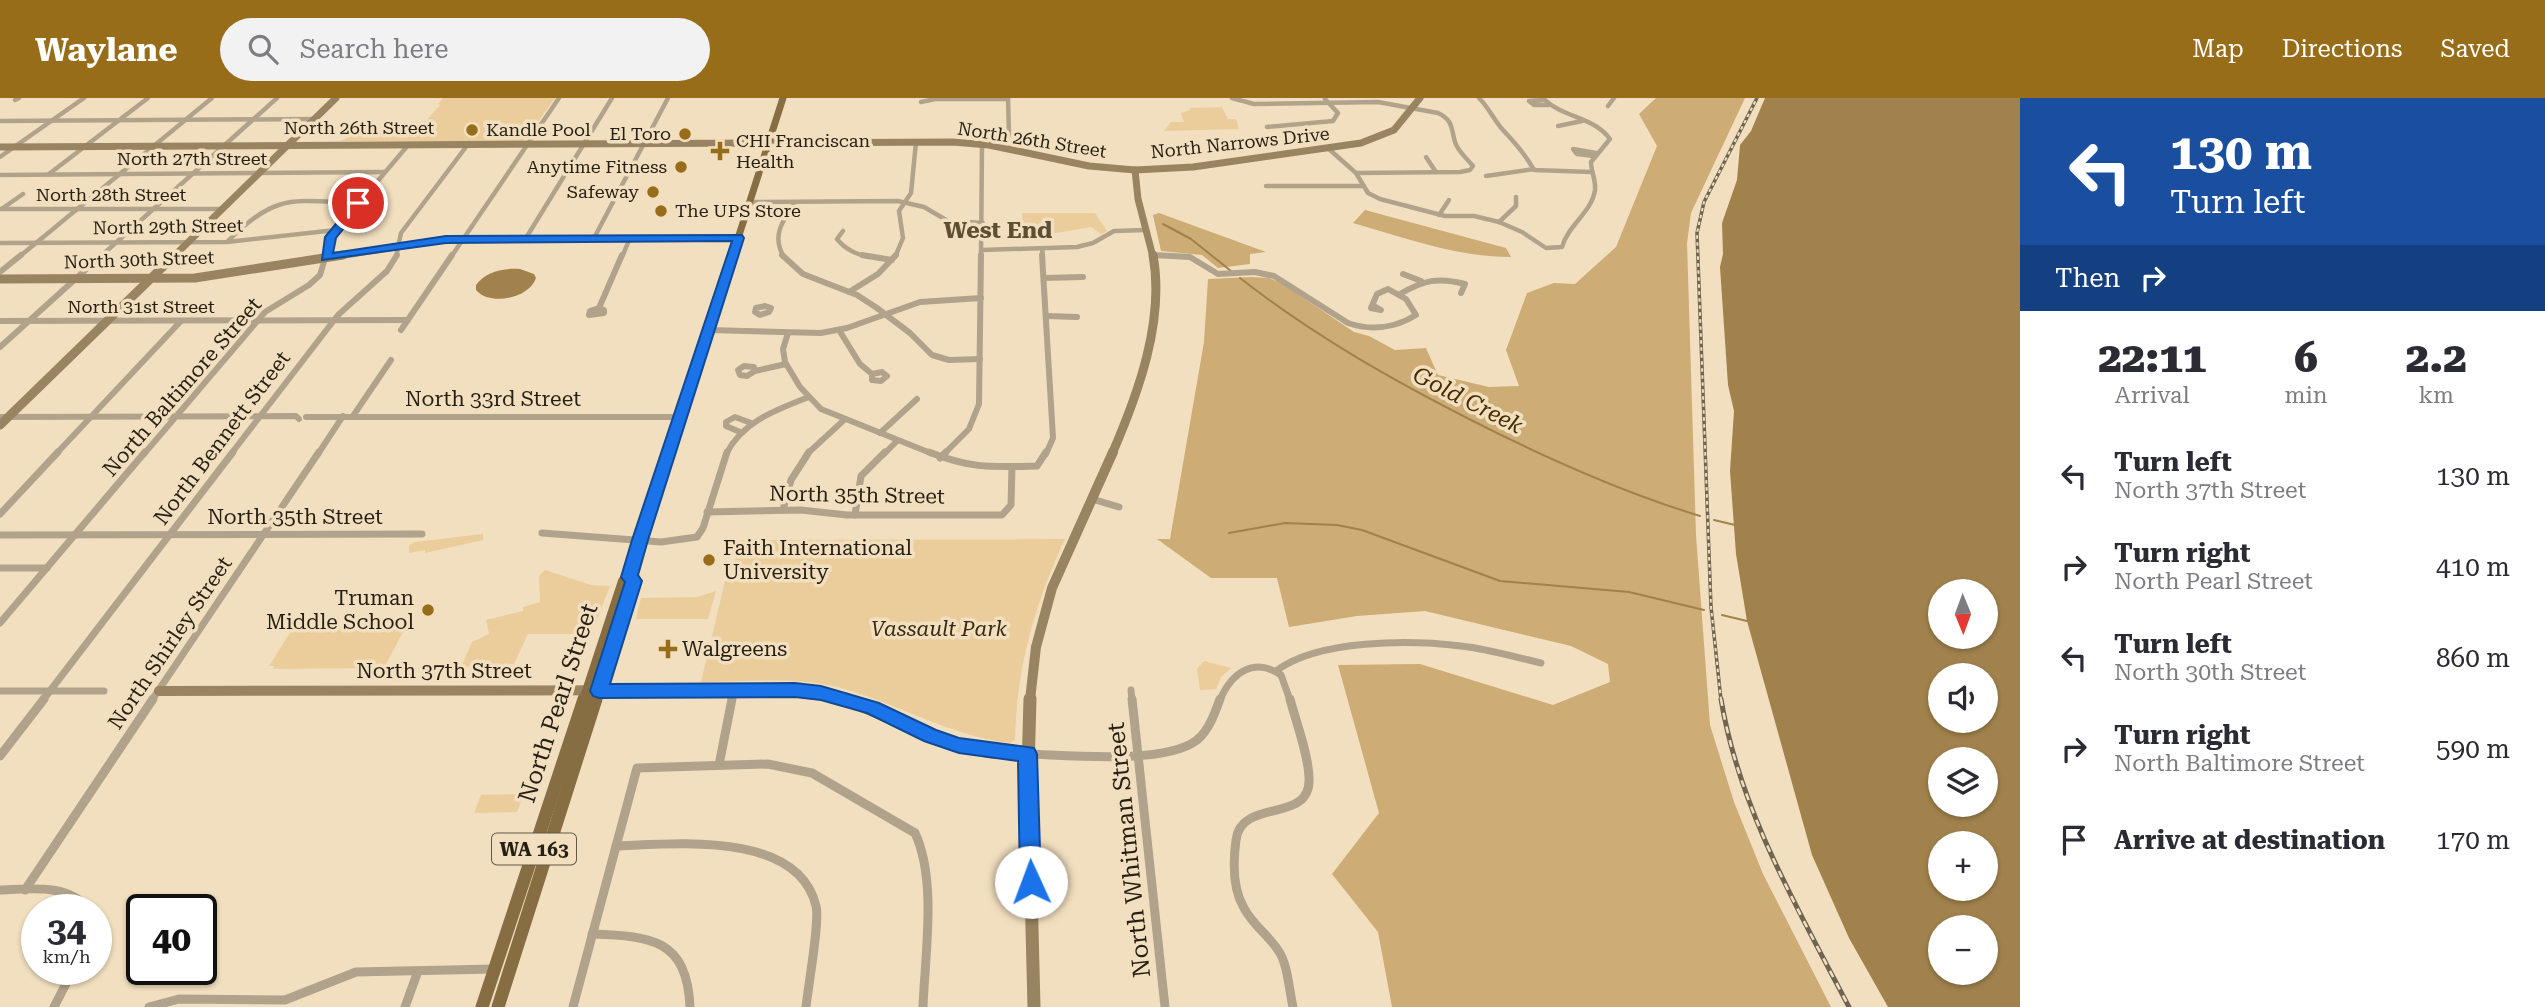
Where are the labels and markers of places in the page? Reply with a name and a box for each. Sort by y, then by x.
place label: Kandle Pool [486,119,591,140]
marker: Kandle Pool [464,122,480,138]
place label: El Toro [609,123,671,144]
marker: El Toro [677,126,693,142]
place label: CHI Franciscan Health [736,130,871,172]
marker: CHI Franciscan Health [710,141,730,161]
place label: Anytime Fitness [527,156,667,177]
marker: Anytime Fitness [673,159,689,175]
pin [328,173,388,233]
place label: Safeway [567,181,639,202]
marker: Safeway [645,184,661,200]
place label: The UPS Store [675,200,801,221]
marker: The UPS Store [653,203,669,219]
place label: Faith International University [723,536,913,584]
marker: Faith International University [701,552,717,568]
place label: Truman Middle School [266,586,415,634]
marker: Truman Middle School [420,602,436,618]
place label: Walgreens [682,637,787,661]
marker: Walgreens [660,641,676,657]

